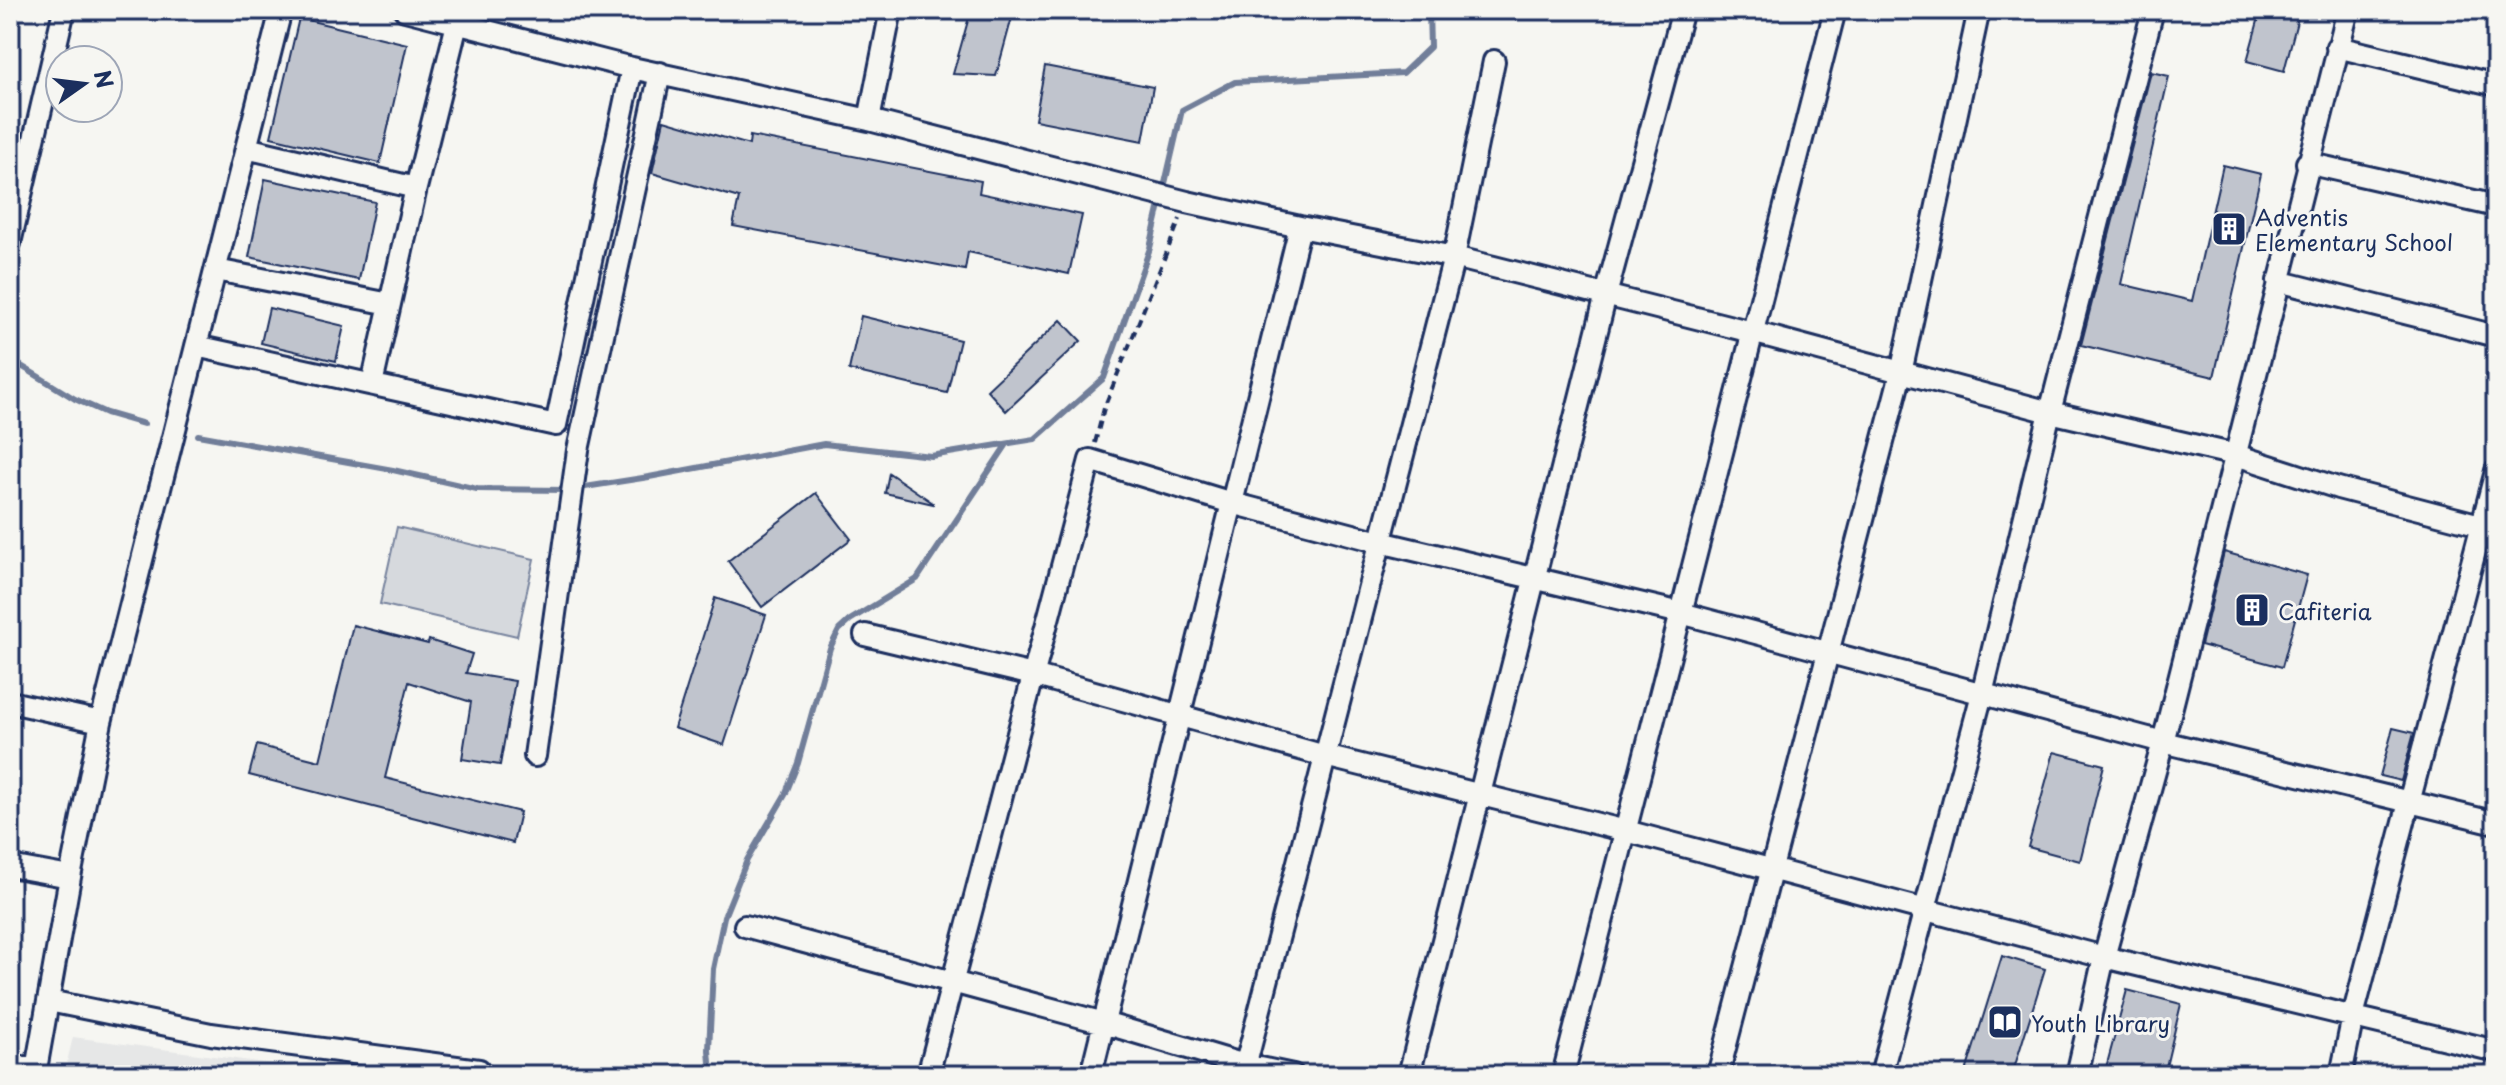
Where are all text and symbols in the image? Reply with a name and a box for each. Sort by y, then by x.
north arrow [44,44,124,124]
text: N [87,66,123,91]
place label: Adventis Elementary School [2255,200,2453,258]
building icon: Adventis Elementary School [2210,210,2248,248]
building icon: Cafiteria [2233,591,2271,629]
place label: Cafiteria [2278,594,2372,627]
library icon: Youth Library [1986,1003,2024,1041]
place label: Youth Library [2031,1006,2170,1039]

